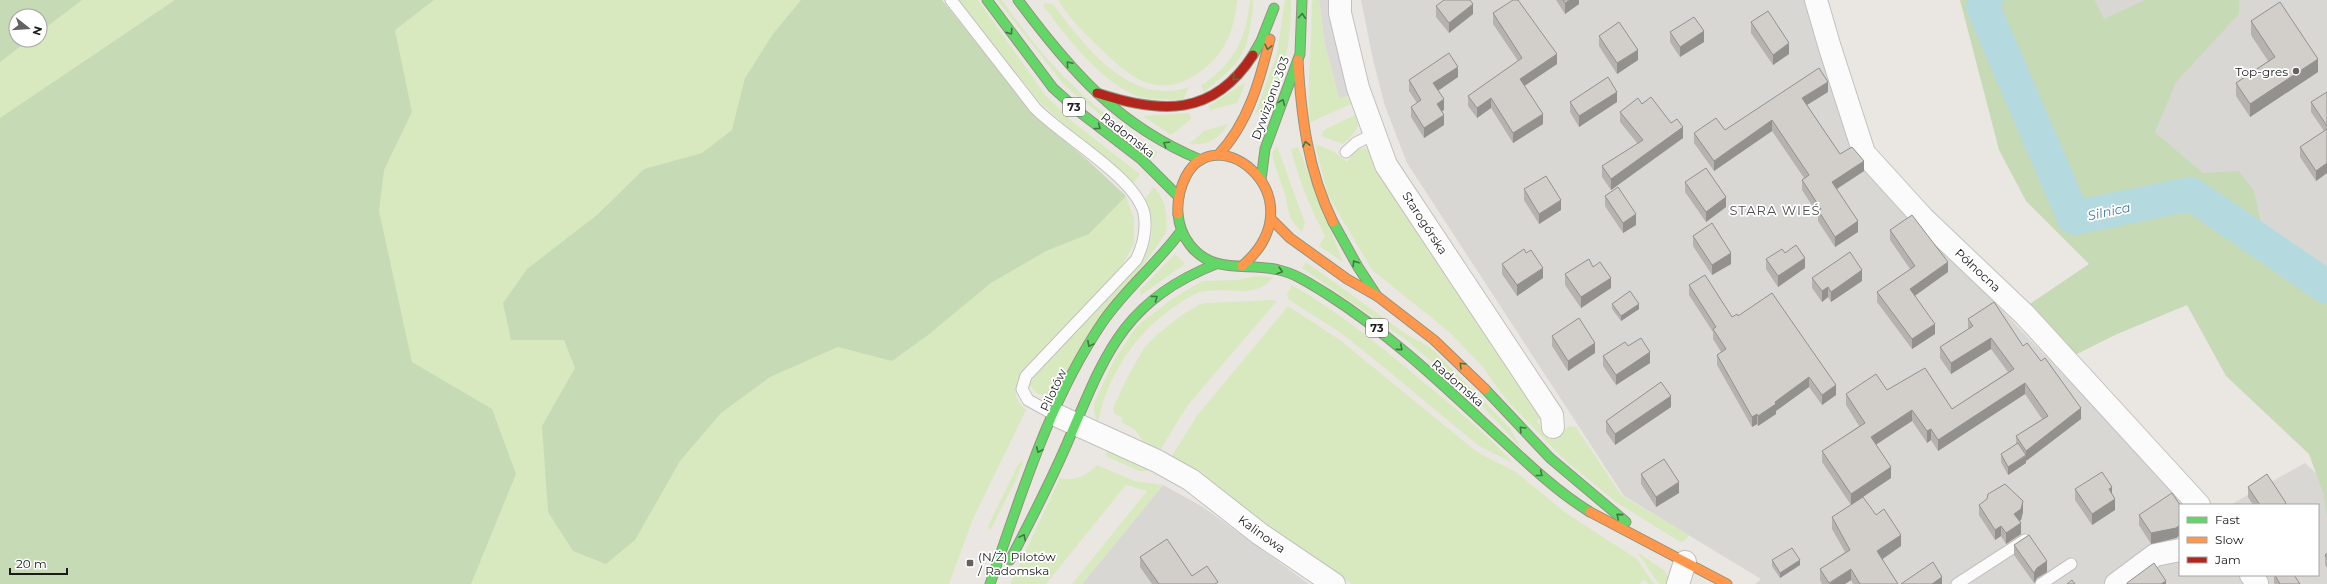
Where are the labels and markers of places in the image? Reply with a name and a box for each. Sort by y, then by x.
place label: Top-gres [2235,64,2288,79]
marker: Top-gres [2291,66,2301,76]
place label: (N/Ż) Pilotów / Radomska [977,549,1056,578]
marker: (N/Ż) Pilotów / Radomska [965,558,975,568]

